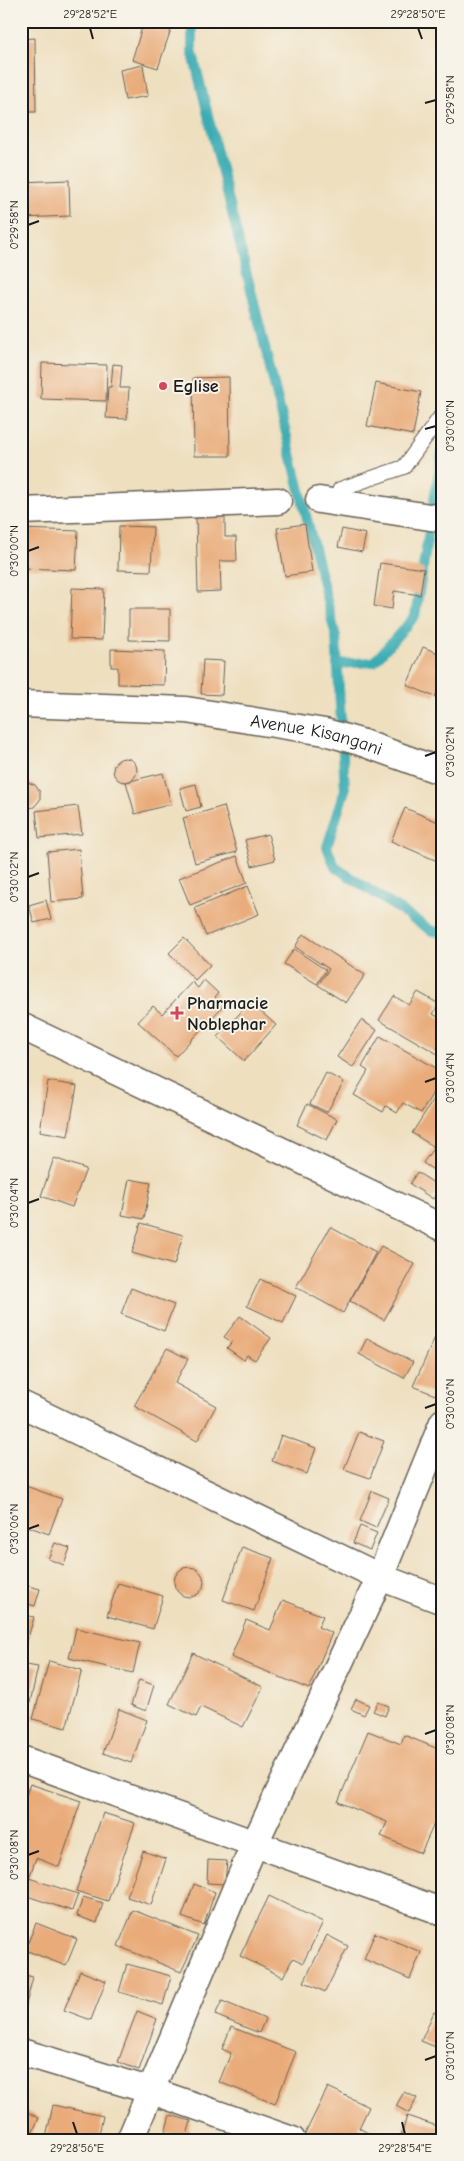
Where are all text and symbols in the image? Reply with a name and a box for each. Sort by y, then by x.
text: 29°28'52"E [63,7,117,21]
text: 29°28'50"E [391,7,445,21]
text: 0°29'58"N [443,75,457,125]
text: 0°29'58"N [7,200,21,250]
place label: Eglise [173,376,219,397]
marker: Eglise [157,380,169,392]
text: 0°30'00"N [443,400,457,452]
text: 0°30'00"N [7,525,21,577]
street label: Avenue Kisangani [249,710,385,760]
text: 0°30'02"N [443,727,457,777]
text: 0°30'02"N [7,852,21,902]
place label: Pharmacie Noblephar [187,993,268,1035]
marker: Pharmacie Noblephar [171,1007,183,1019]
text: 0°30'04"N [443,1053,457,1103]
text: 0°30'04"N [7,1178,21,1228]
text: 0°30'06"N [443,1378,457,1430]
text: 0°30'06"N [7,1503,21,1555]
text: 0°30'08"N [443,1705,457,1755]
text: 0°30'08"N [7,1830,21,1880]
text: 0°30'10"N [443,2031,457,2081]
text: 29°28'56"E [50,2141,104,2155]
text: 29°28'54"E [378,2141,432,2155]

